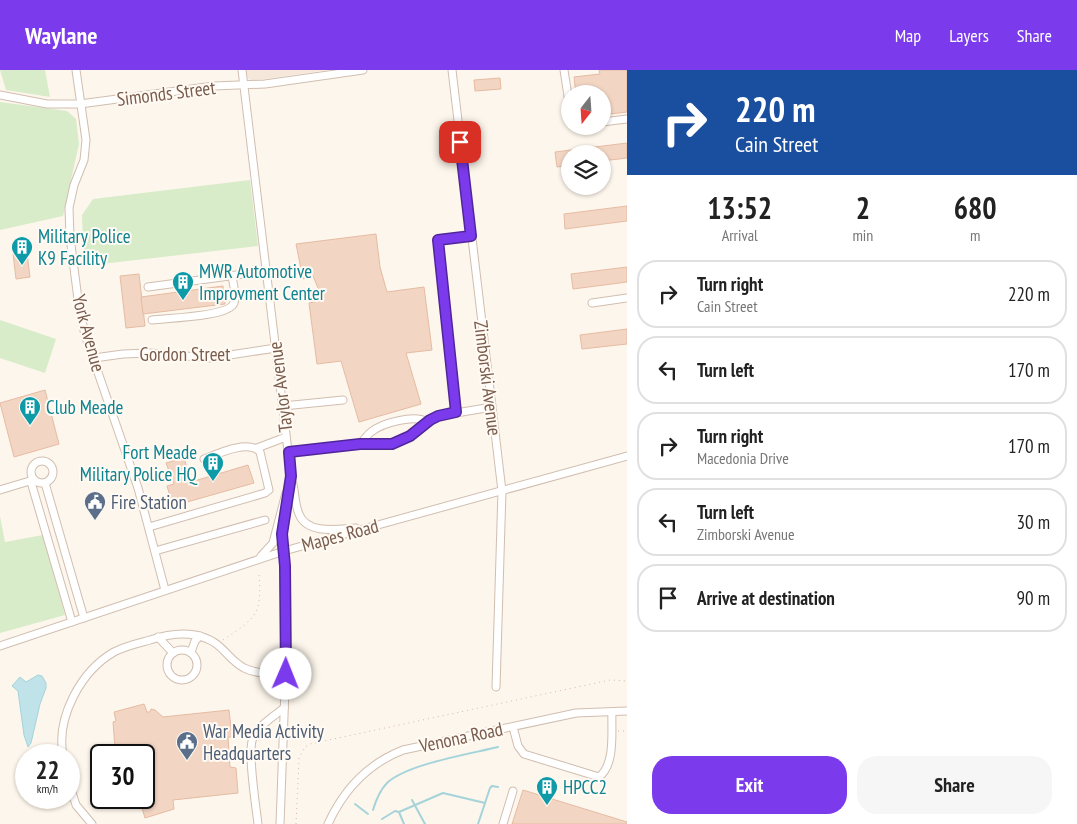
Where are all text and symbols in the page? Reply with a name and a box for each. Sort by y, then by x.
text: Waylane [25,20,98,51]
text: Map [895,24,921,47]
text: Layers [949,24,989,47]
text: Share [1017,24,1052,47]
street label: Simonds Street [115,75,217,111]
north arrow [561,85,611,135]
map controls [561,85,611,195]
text: 220 m [735,86,816,132]
icon: right [652,90,717,155]
pin [439,121,481,163]
icon: arrive [446,128,474,156]
text: Cain Street [735,130,818,158]
button: layers [561,145,611,195]
text: 13:52 [707,188,772,227]
text: 2 [856,188,870,227]
text: 680 [954,188,997,227]
place label: Military Police K9 Facility [38,224,131,270]
text: Arrival [722,225,758,245]
text: min [852,225,873,245]
text: m [970,225,980,245]
building icon: Military Police K9 Facility [10,235,34,266]
place label: MWR Automotive Improvment Center [199,259,326,305]
building icon: MWR Automotive Improvment Center [171,270,195,301]
text: Turn right [697,272,763,296]
icon: right [654,280,682,308]
text: 220 m [1008,282,1050,306]
street label: York Avenue [67,292,111,374]
text: Cain Street [697,296,758,316]
street label: Zimborski Avenue [469,319,507,437]
street label: Taylor Avenue [263,340,297,434]
street label: Gordon Street [140,342,231,366]
icon: left [654,356,682,384]
text: Turn left [697,358,754,382]
text: 170 m [1008,358,1050,382]
building icon: Club Meade [18,395,42,426]
place label: Club Meade [46,395,123,419]
text: Turn right [697,424,763,448]
icon: right [654,432,682,460]
text: 170 m [1008,434,1050,458]
place label: Fort Meade Military Police HQ [80,440,198,486]
text: Macedonia Drive [697,448,789,468]
building icon: Fort Meade Military Police HQ [201,451,225,482]
public building icon: Fire Station [83,490,107,521]
place label: Fire Station [111,490,187,514]
text: Turn left [697,500,754,524]
icon: left [654,508,682,536]
text: 30 m [1017,510,1050,534]
street label: Mapes Road [299,513,381,557]
text: Zimborski Avenue [697,524,795,544]
icon: arrive [654,584,682,612]
text: Arrive at destination [697,586,835,610]
text: 90 m [1017,586,1050,610]
position arrow [259,647,311,699]
street label: Venona Road [416,716,505,758]
place label: War Media Activity Headquarters [203,719,325,765]
public building icon: War Media Activity Headquarters [175,730,199,761]
speed limit sign: 30 [90,744,155,809]
text: 22 [36,754,59,786]
button: Exit [652,756,847,814]
button: Share [857,756,1052,814]
building icon: HPCC2 [535,775,559,806]
place label: HPCC2 [563,775,607,799]
text: km/h [37,781,58,796]

